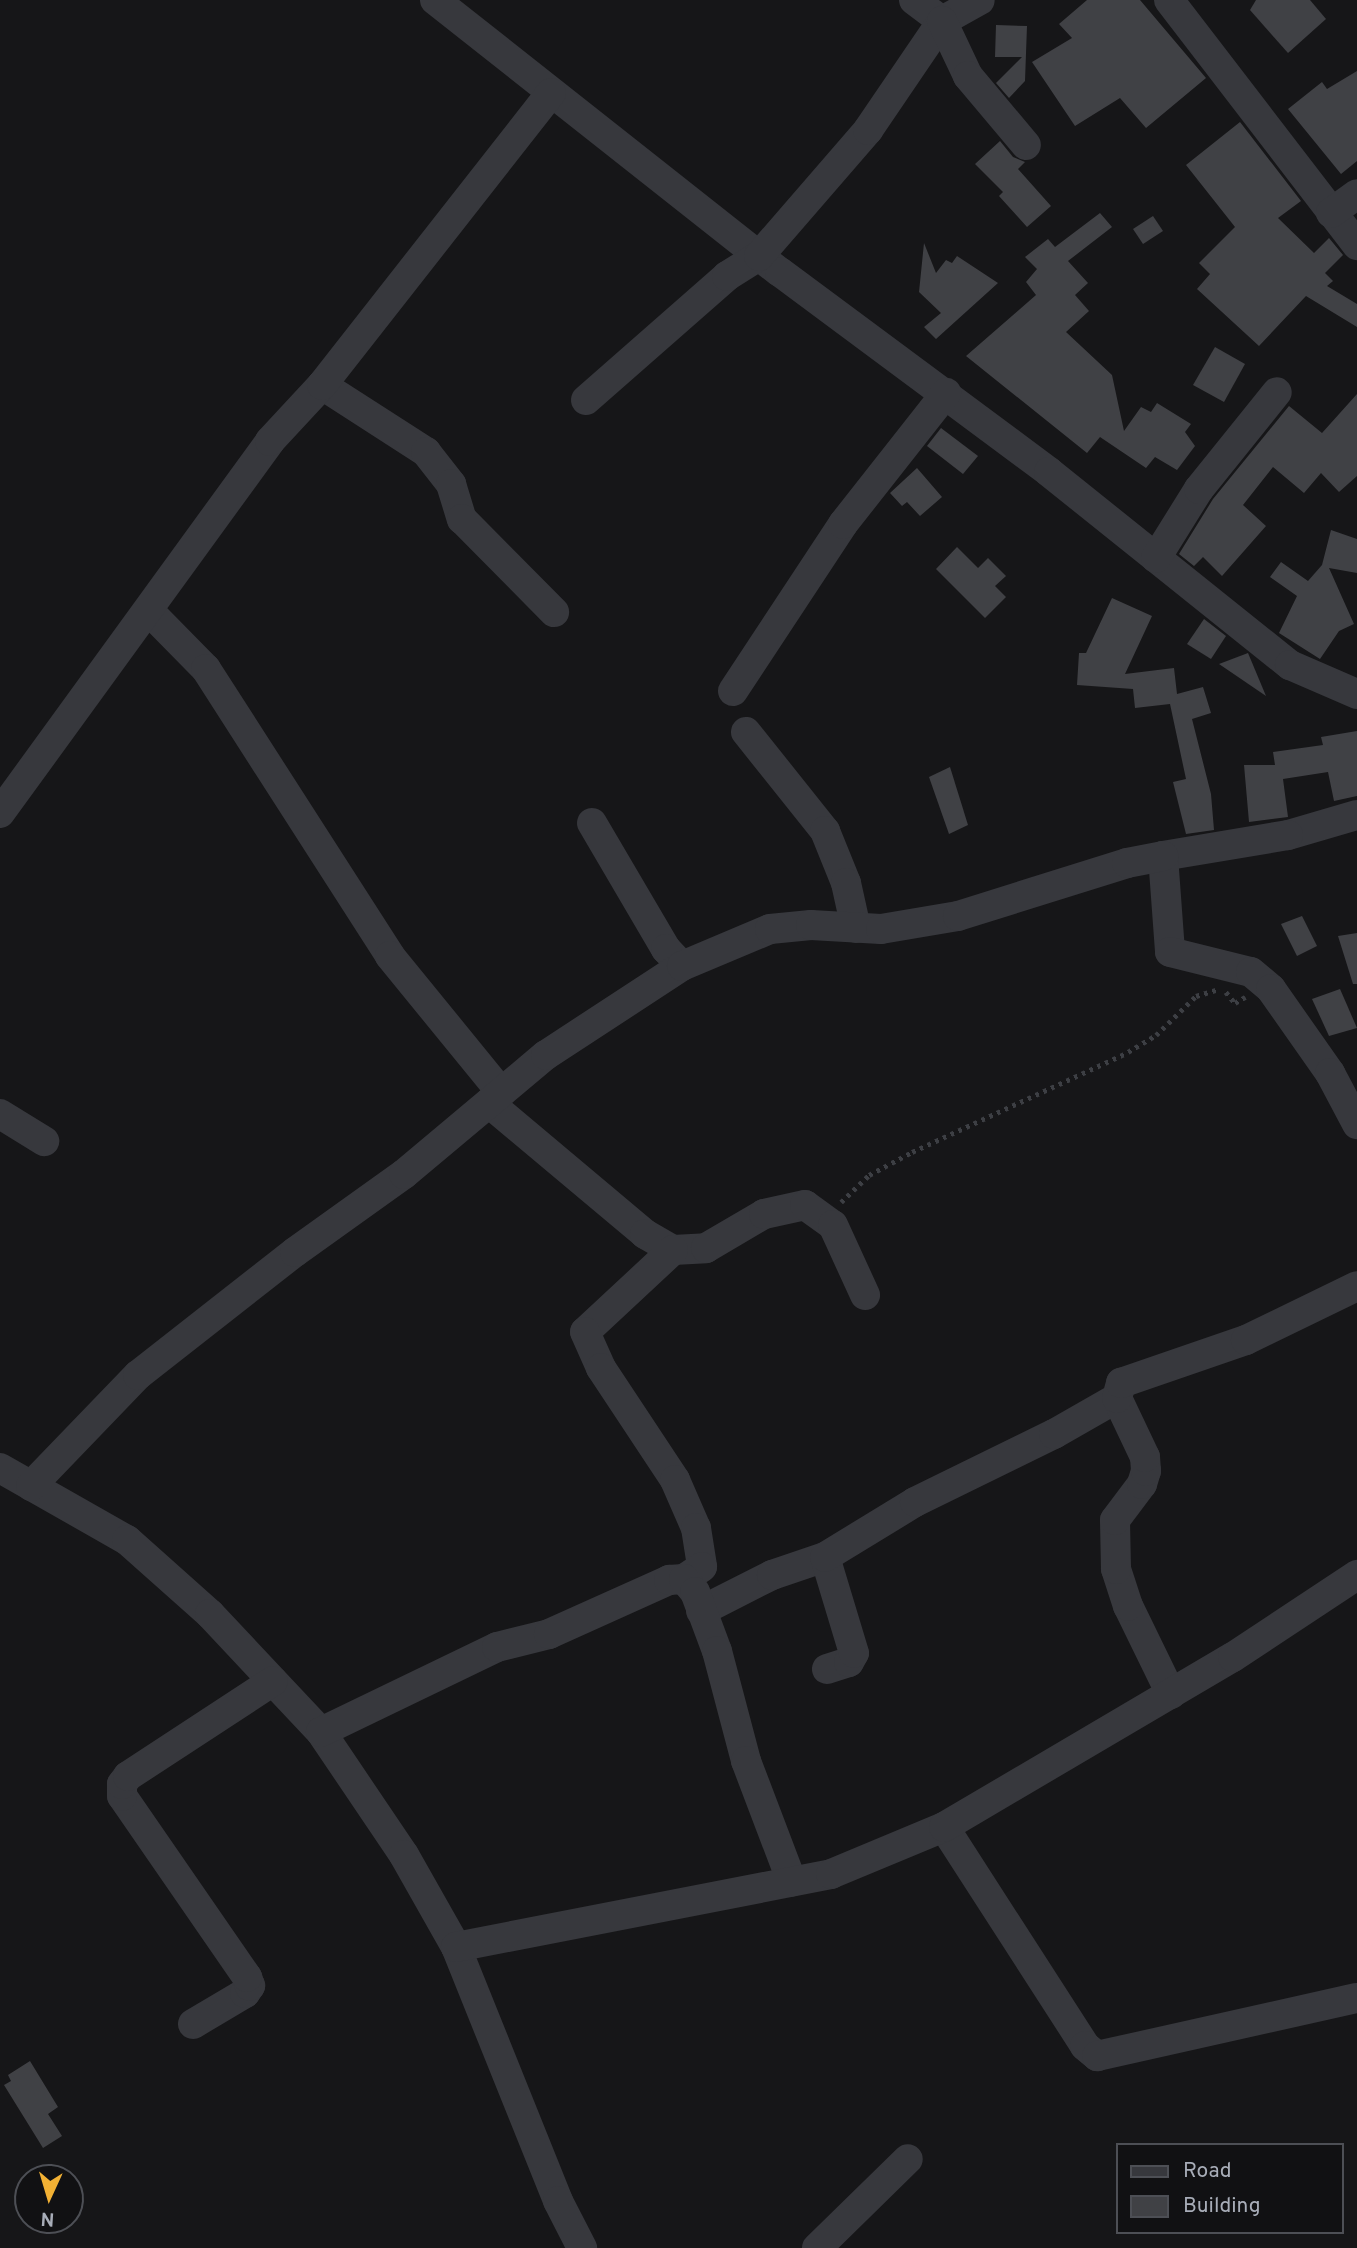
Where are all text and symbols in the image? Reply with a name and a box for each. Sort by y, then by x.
legend [1116,2143,1343,2234]
text: Road [1183,2158,1232,2185]
north arrow [14,2164,84,2234]
text: Building [1183,2193,1261,2220]
text: N [40,2206,55,2230]

